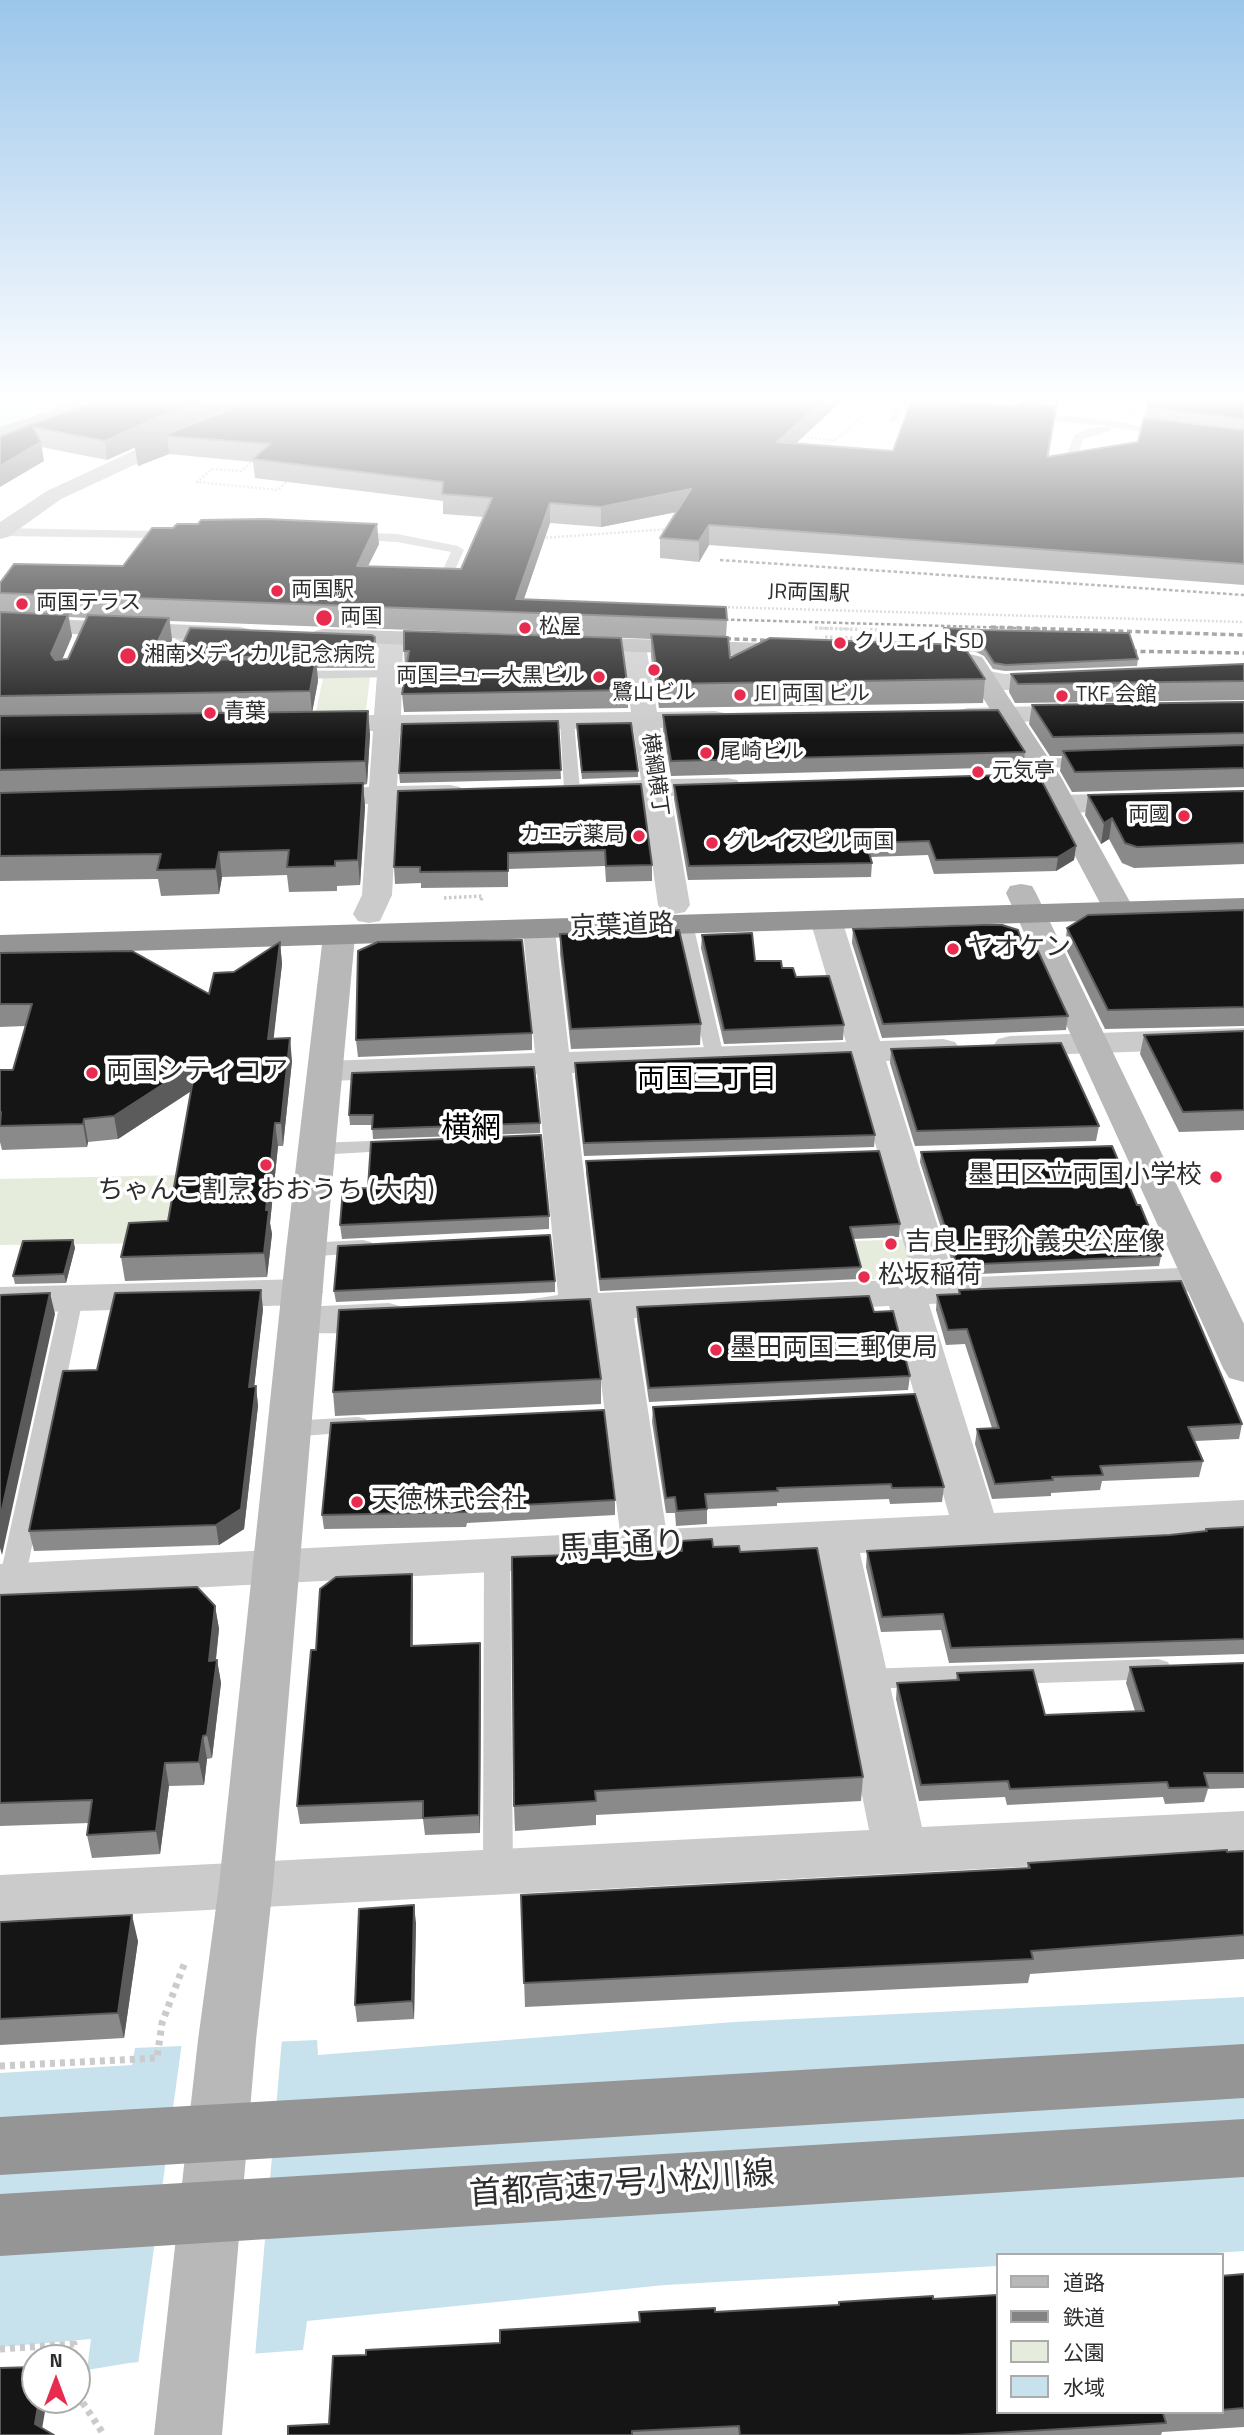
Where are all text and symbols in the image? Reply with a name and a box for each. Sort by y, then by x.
place label: 両国駅 [291,578,354,604]
street label: JR両国駅 [768,580,850,608]
marker: 両国駅 [269,583,285,599]
place label: 両国テラス [36,591,141,617]
marker: 両国テラス [14,596,30,612]
place label: 両国 [340,605,382,631]
marker: 両国 [314,608,334,628]
place label: 松屋 [539,615,581,641]
marker: 松屋 [517,620,533,636]
place label: クリエイトSD [854,630,984,656]
marker: クリエイトSD [832,635,848,651]
place label: 湘南メディカル記念病院 [144,643,375,669]
marker: 湘南メディカル記念病院 [118,646,138,666]
marker: 鷺山ビル [646,662,662,678]
place label: 両国ニュー大黒ビル [396,664,585,690]
marker: 両国ニュー大黒ビル [591,669,607,685]
place label: 鷺山ビル [612,681,696,707]
place label: JEI 両国 ビル [754,682,870,708]
place label: TKF 会館 [1076,683,1157,709]
marker: JEI 両国 ビル [732,687,748,703]
marker: TKF 会館 [1054,688,1070,704]
place label: 青葉 [224,700,266,726]
marker: 青葉 [202,705,218,721]
street label: 横綱横丁 [636,732,672,818]
place label: 尾崎ビル [720,740,804,766]
marker: 尾崎ビル [698,745,714,761]
place label: 元気亭 [992,759,1055,785]
marker: 元気亭 [970,764,986,780]
place label: 両國 [1128,803,1170,829]
marker: 両國 [1176,808,1192,824]
place label: カエデ薬局 [520,823,625,849]
marker: カエデ薬局 [631,828,647,844]
place label: グレイスビル両国 [726,830,894,856]
marker: グレイスビル両国 [704,835,720,851]
street label: 京葉道路 [569,910,675,944]
place label: ヤオケン [967,933,1071,965]
marker: ヤオケン [945,941,961,957]
place label: 両国シティコア [106,1057,288,1089]
district label: 両国三丁目 [637,1064,777,1098]
marker: 両国シティコア [84,1065,100,1081]
district label: 横網 [441,1113,501,1149]
marker: ちゃんこ割烹 おおうち (大内) [258,1157,274,1173]
place label: 墨田区立両国小学校 [968,1161,1202,1193]
marker: 墨田区立両国小学校 [1208,1169,1224,1185]
place label: ちゃんこ割烹 おおうち (大内) [97,1176,435,1208]
place label: 吉良上野介義央公座像 [905,1228,1165,1260]
marker: 吉良上野介義央公座像 [883,1236,899,1252]
place label: 松坂稲荷 [878,1261,982,1293]
marker: 松坂稲荷 [856,1269,872,1285]
place label: 墨田両国三郵便局 [730,1334,938,1366]
marker: 墨田両国三郵便局 [708,1342,724,1358]
place label: 天徳株式会社 [371,1486,527,1518]
marker: 天徳株式会社 [349,1494,365,1510]
street label: 馬車通り [557,1525,687,1571]
street label: 首都高速7号小松川線 [468,2156,776,2216]
legend [996,2253,1223,2414]
text: 道路 [1063,2266,1105,2298]
text: 鉄道 [1063,2301,1105,2333]
text: 公園 [1063,2336,1105,2368]
north arrow [21,2344,91,2414]
text: N [49,2345,63,2374]
text: 水域 [1063,2371,1105,2403]

